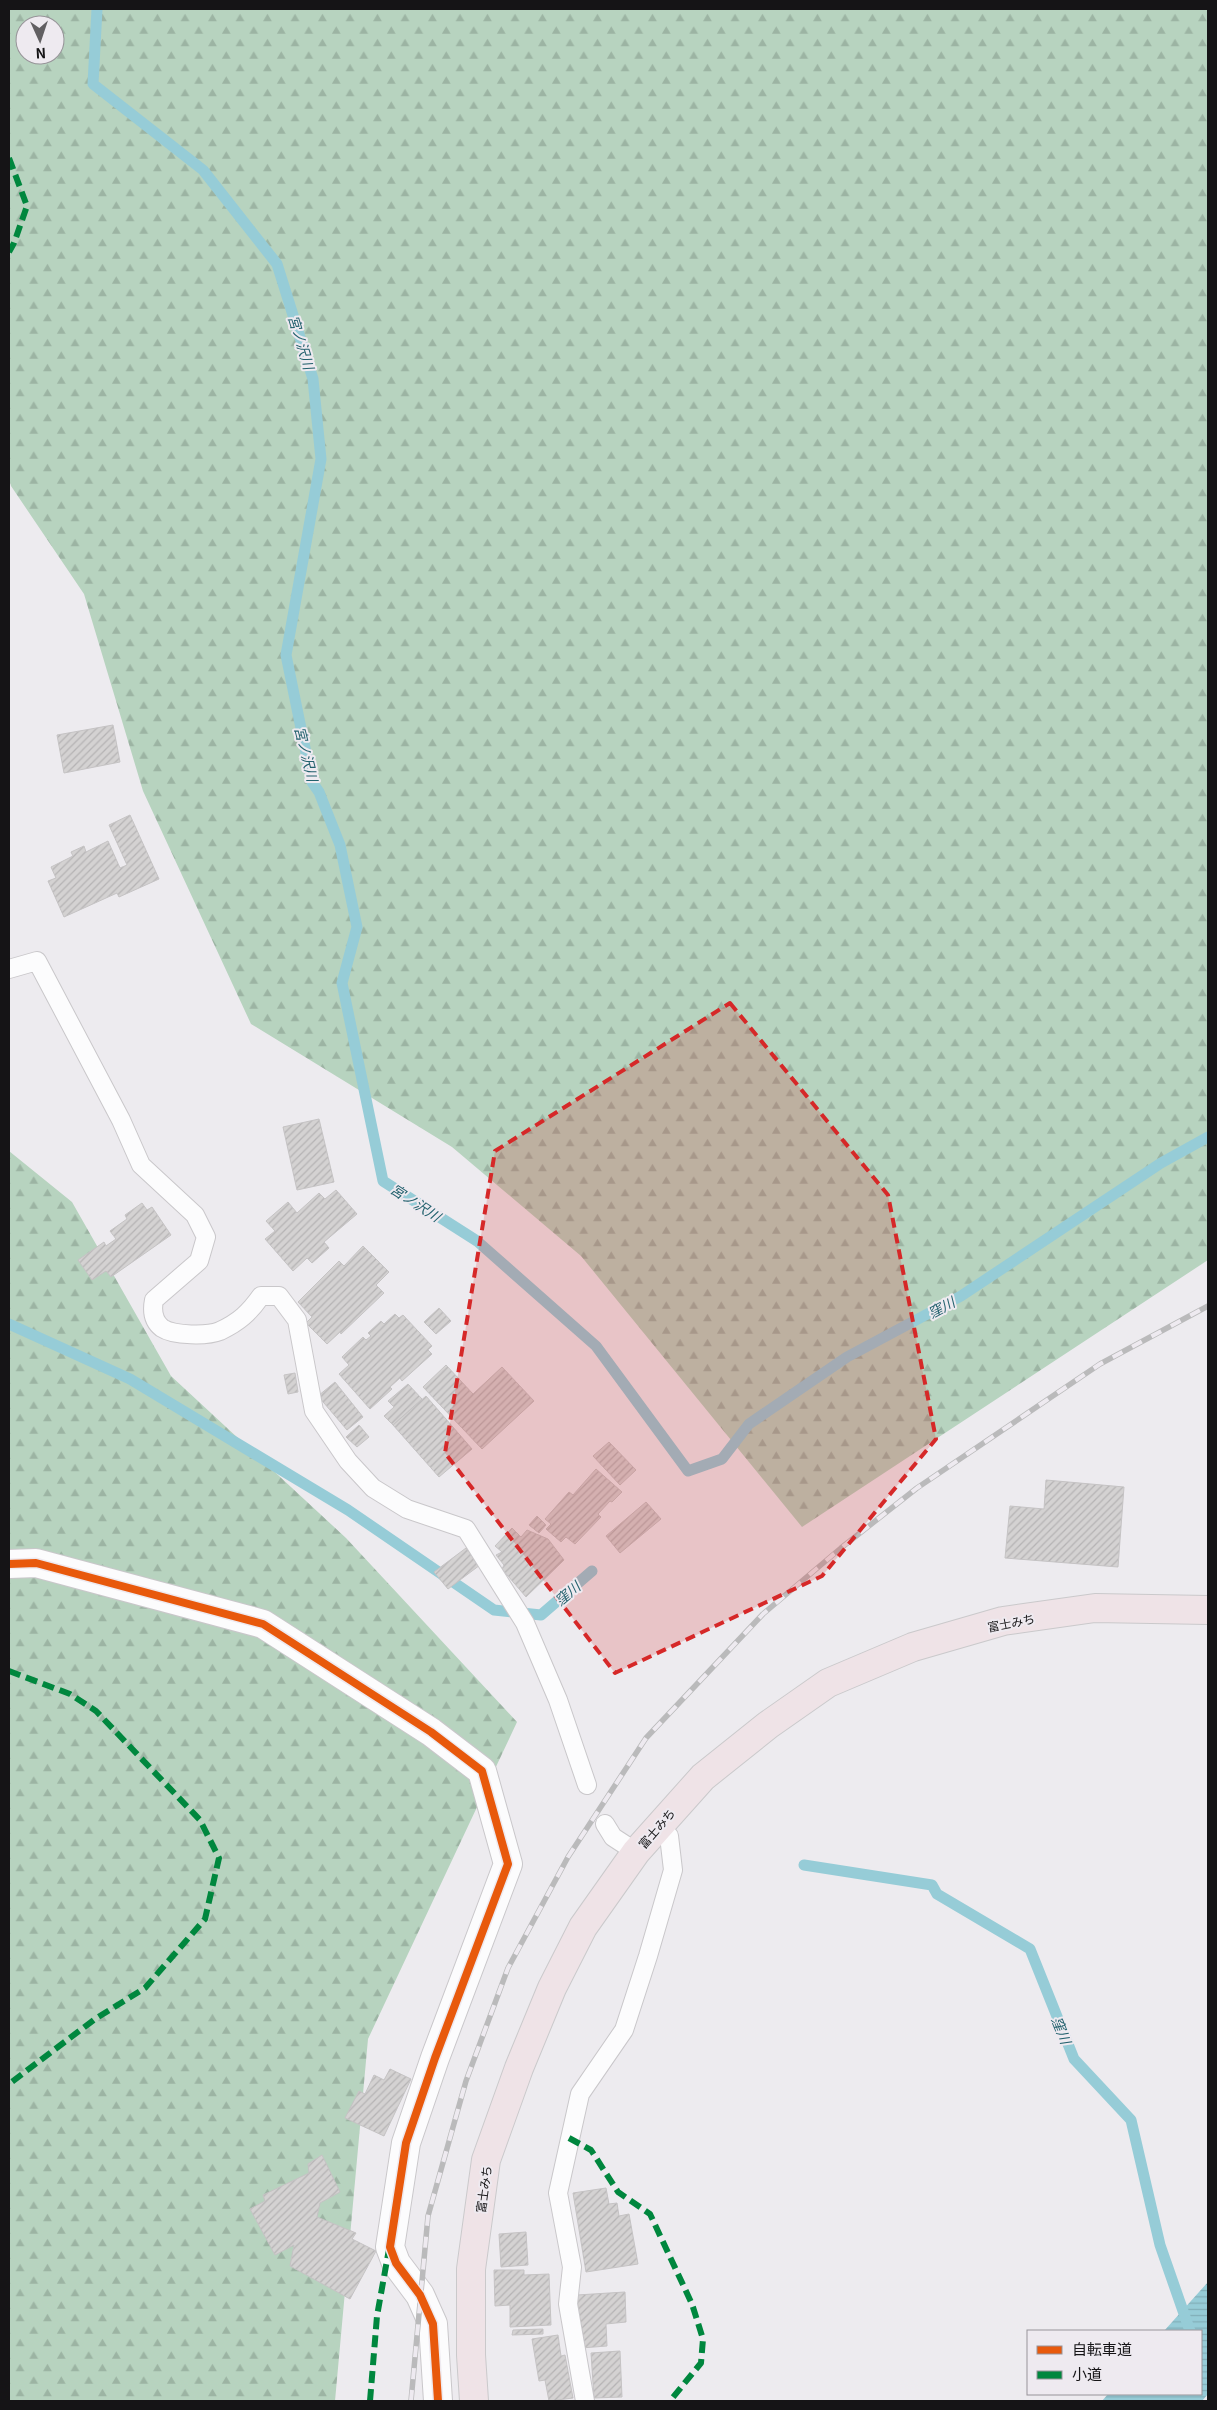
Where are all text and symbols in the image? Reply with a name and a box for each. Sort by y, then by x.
north arrow [15,15,65,65]
text: N [35,44,46,64]
water label: 宮ノ沢川 [284,312,320,374]
water label: 宮ノ沢川 [291,724,324,786]
water label: 宮ノ沢川 [387,1178,447,1227]
water label: 窪川 [924,1291,960,1322]
water label: 窪川 [550,1575,586,1610]
street label: 富士みち [986,1609,1036,1635]
street label: 富士みち [634,1804,678,1852]
water label: 窪川 [1047,2013,1077,2049]
street label: 富士みち [471,2164,495,2214]
legend [1027,2330,1202,2395]
text: 自転車道 [1072,2338,1132,2359]
text: 小道 [1072,2363,1102,2384]

